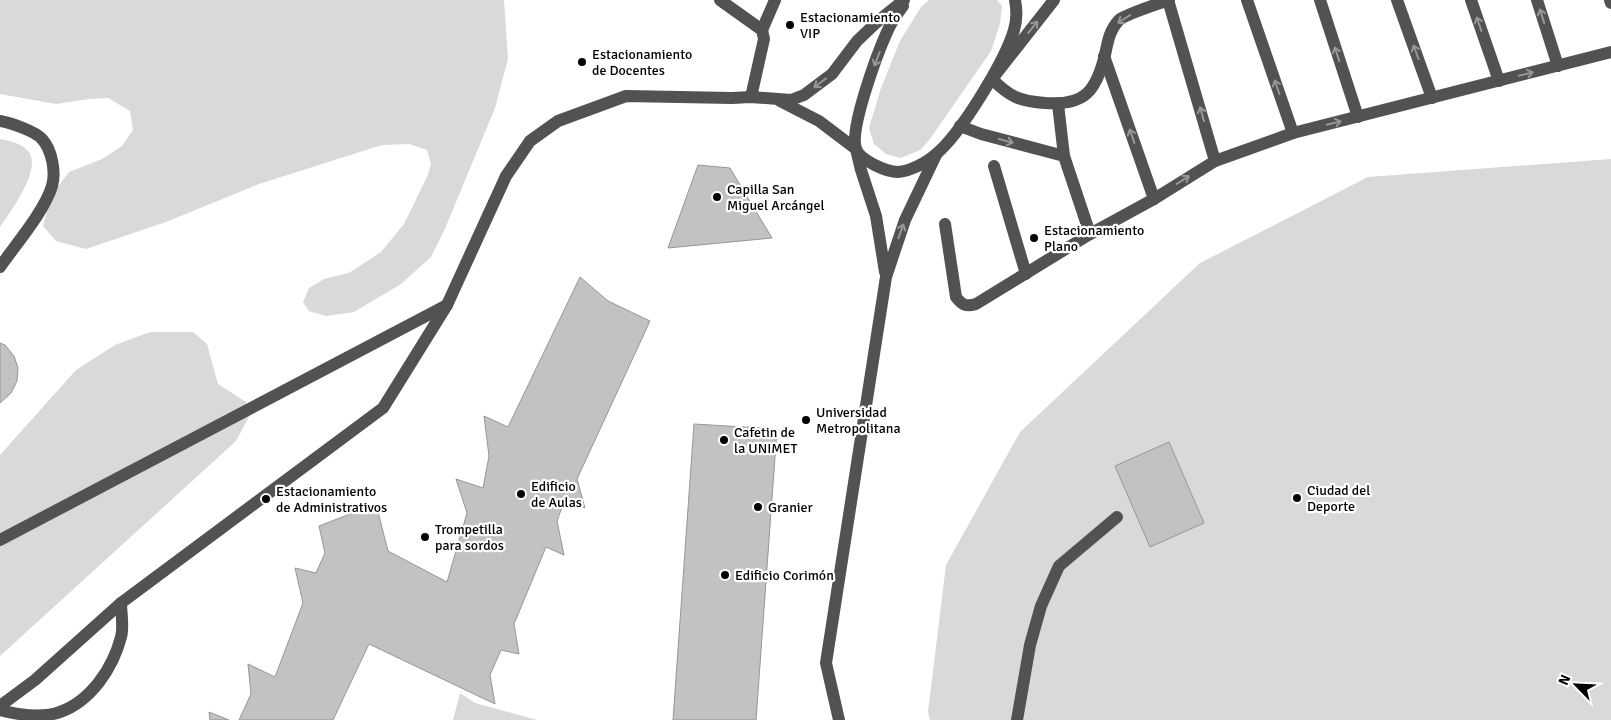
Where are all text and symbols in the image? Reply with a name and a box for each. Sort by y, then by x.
place label: Estacionamiento VIP [800,9,900,42]
one-way arrow [1537,9,1547,25]
one-way arrow [1117,13,1131,24]
one-way arrow [1474,17,1483,32]
marker: Estacionamiento VIP [784,19,796,31]
one-way arrow [1028,21,1039,34]
one-way arrow [1411,45,1420,60]
place label: Estacionamiento de Docentes [592,46,692,79]
one-way arrow [1332,46,1342,62]
one-way arrow [872,51,881,66]
marker: Estacionamiento de Docentes [576,56,588,68]
one-way arrow [1517,69,1533,78]
one-way arrow [813,78,827,88]
one-way arrow [1272,80,1281,95]
one-way arrow [1196,106,1206,122]
one-way arrow [1326,118,1342,127]
one-way arrow [1127,129,1136,144]
one-way arrow [998,137,1014,146]
one-way arrow [1176,175,1190,185]
place label: Capilla San Miguel Arcángel [727,181,825,214]
marker: Capilla San Miguel Arcángel [711,191,723,203]
place label: Estacionamiento Plano [1044,222,1144,255]
one-way arrow [897,224,906,239]
marker: Estacionamiento Plano [1028,232,1040,244]
place label: Universidad Metropolitana [816,404,901,437]
marker: Universidad Metropolitana [800,414,812,426]
place label: Cafetin de la UNIMET [734,424,798,457]
marker: Cafetin de la UNIMET [718,434,730,446]
place label: Edificio de Aulas [531,478,582,511]
place label: Ciudad del Deporte [1307,482,1370,515]
place label: Estacionamiento de Administrativos [276,483,387,516]
marker: Edificio de Aulas [515,488,527,500]
marker: Ciudad del Deporte [1291,492,1303,504]
marker: Estacionamiento de Administrativos [260,493,272,505]
place label: Granier [768,499,814,516]
marker: Granier [752,501,764,513]
place label: Trompetilla para sordos [435,521,504,554]
marker: Trompetilla para sordos [419,531,431,543]
place label: Edificio Corimón [735,567,834,584]
marker: Edificio Corimón [719,569,731,581]
north arrow [1551,660,1601,710]
text: N [1555,672,1574,688]

